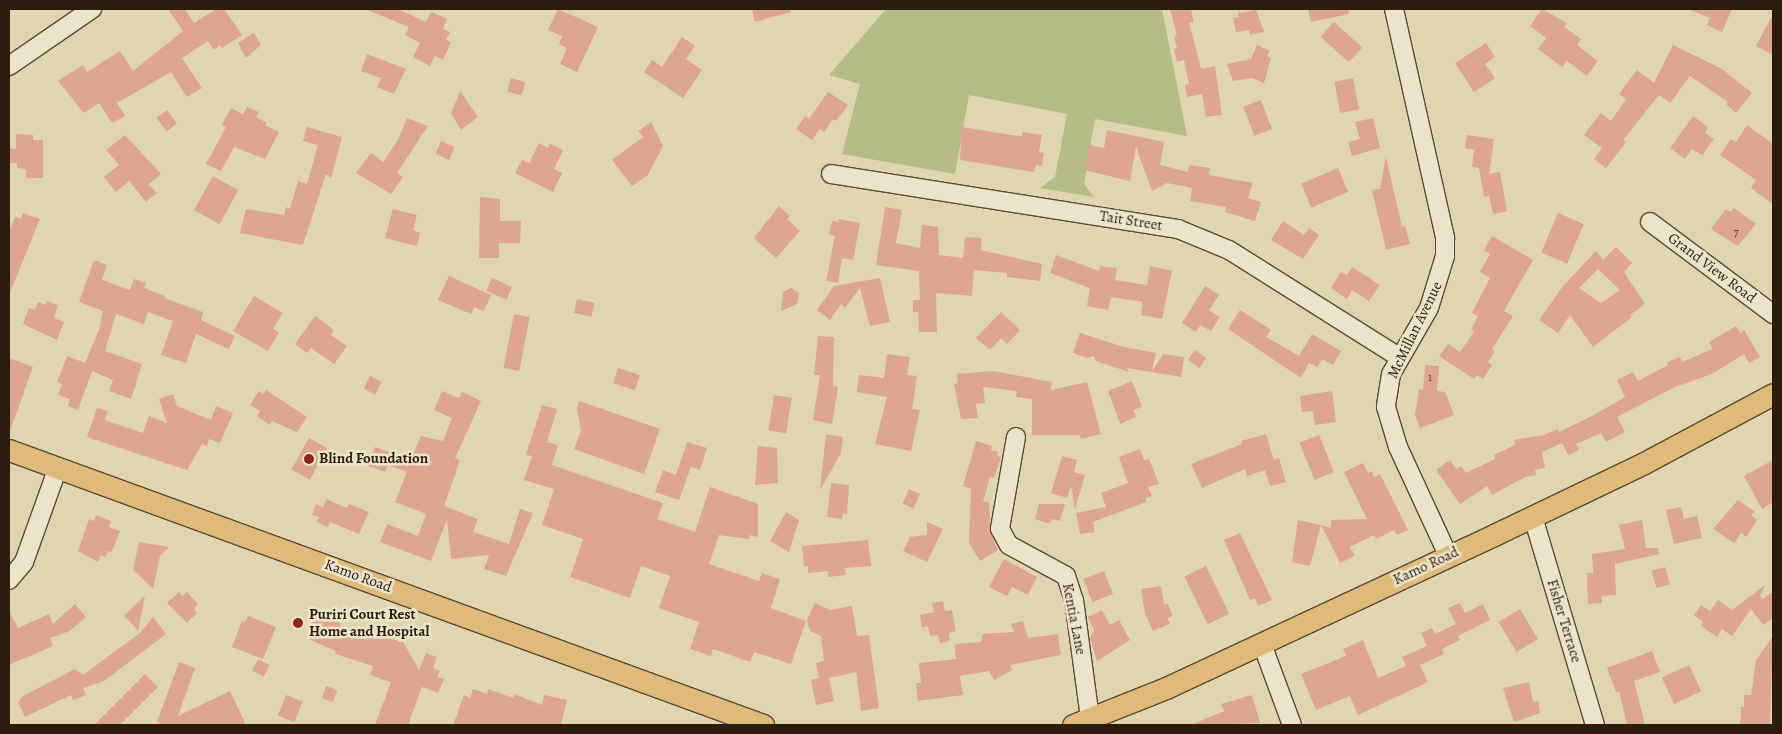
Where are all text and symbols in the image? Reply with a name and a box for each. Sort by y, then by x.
street label: Tait Street [1098,207,1164,235]
house number: 7 [1733,226,1739,240]
street label: Grand View Road [1664,229,1760,307]
street label: McMillan Avenue [1384,279,1446,381]
house number: 1 [1428,371,1432,385]
place label: Blind Foundation [319,450,428,468]
marker: Blind Foundation [303,453,315,465]
street label: Kamo Road [1390,543,1462,589]
street label: Kamo Road [322,556,394,596]
street label: Fisher Terrace [1543,577,1585,665]
street label: Kentia Lane [1058,582,1090,656]
place label: Puriri Court Rest Home and Hospital [309,605,429,640]
marker: Puriri Court Rest Home and Hospital [291,616,305,630]

